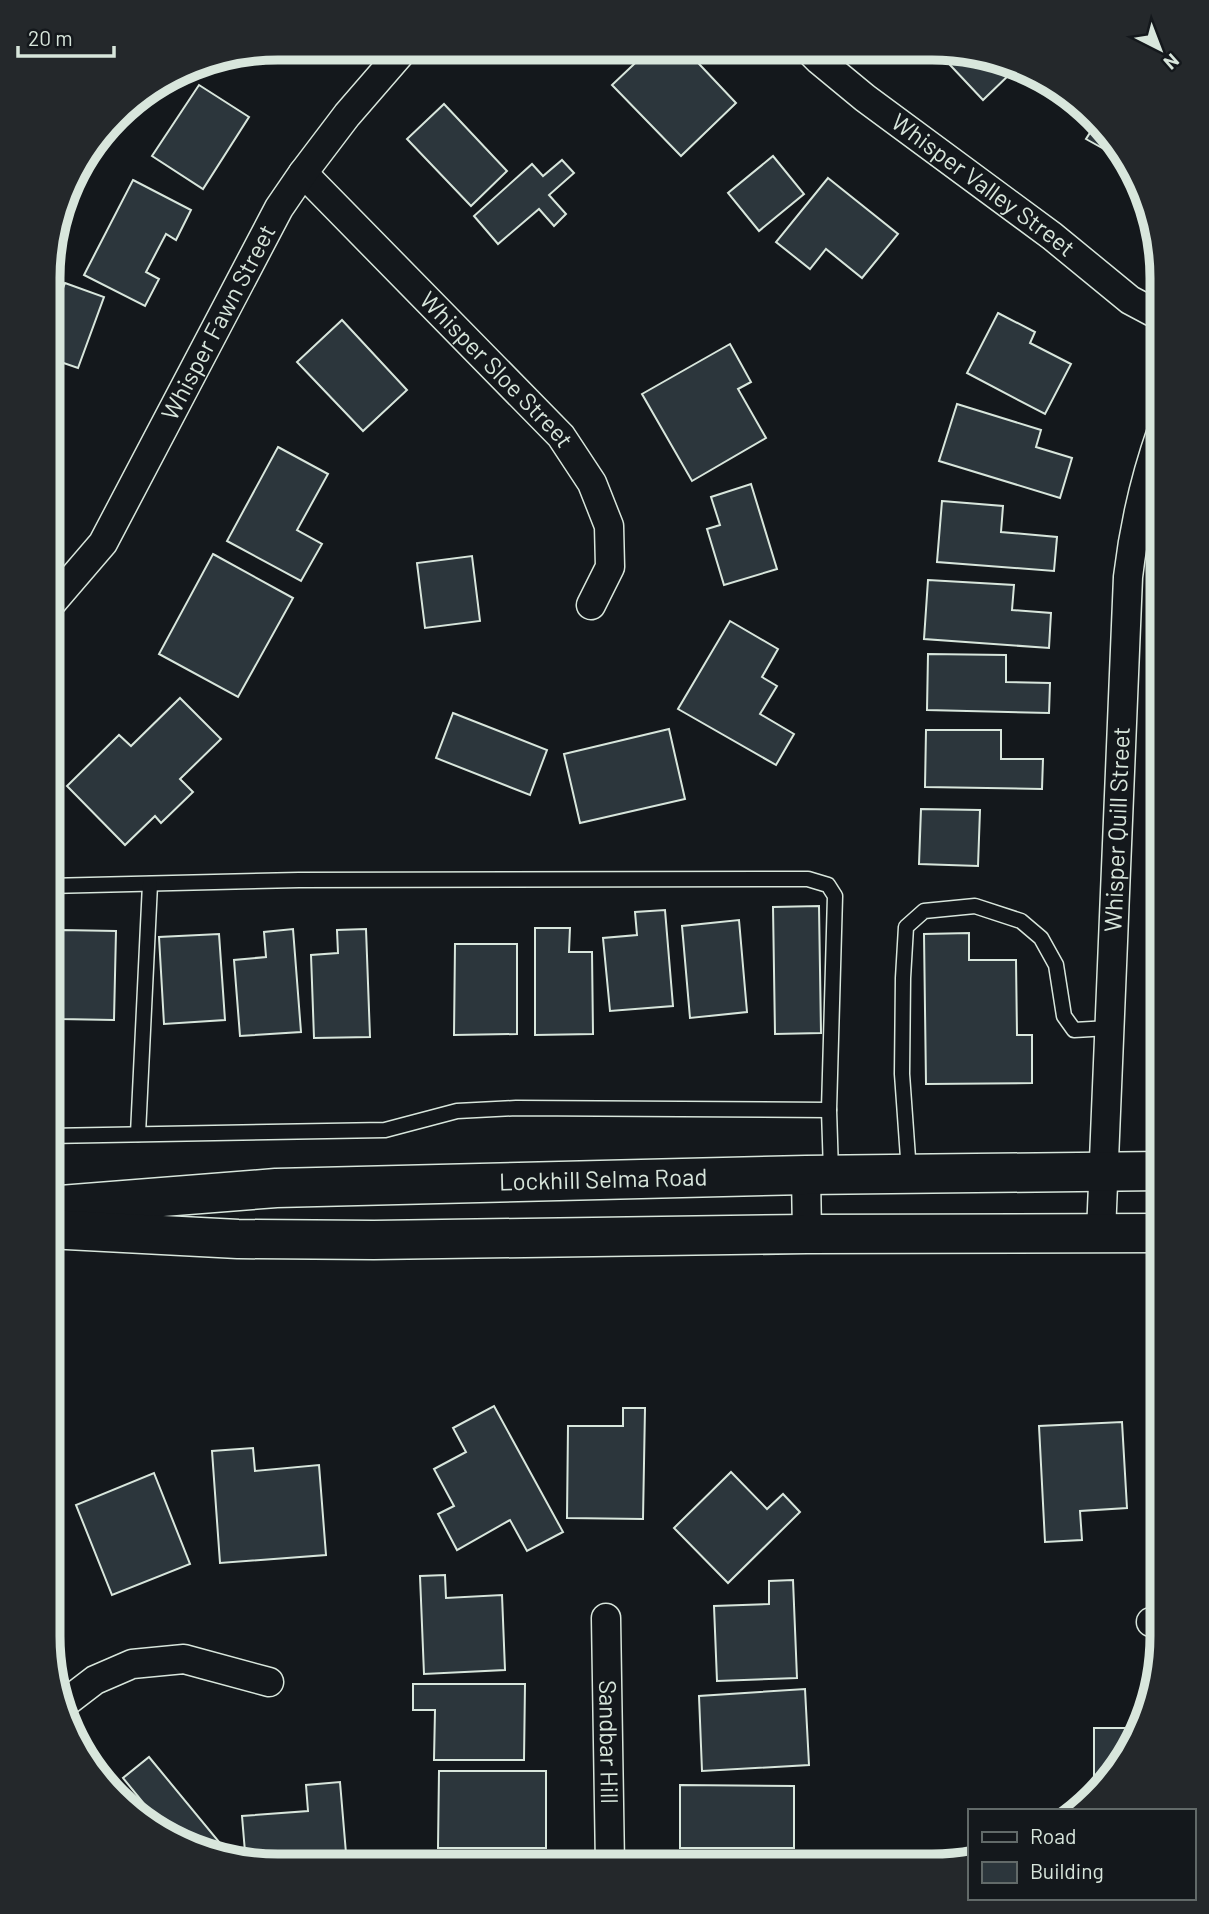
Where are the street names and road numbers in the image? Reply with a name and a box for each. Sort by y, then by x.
street label: Whisper Valley Street [886,107,1082,262]
street label: Whisper Fawn Street [154,219,281,425]
street label: Whisper Sloe Street [415,285,580,452]
street label: Whisper Quill Street [1097,726,1135,933]
street label: Lockhill Selma Road [499,1161,708,1196]
street label: Sandbar Hill [594,1680,625,1804]

